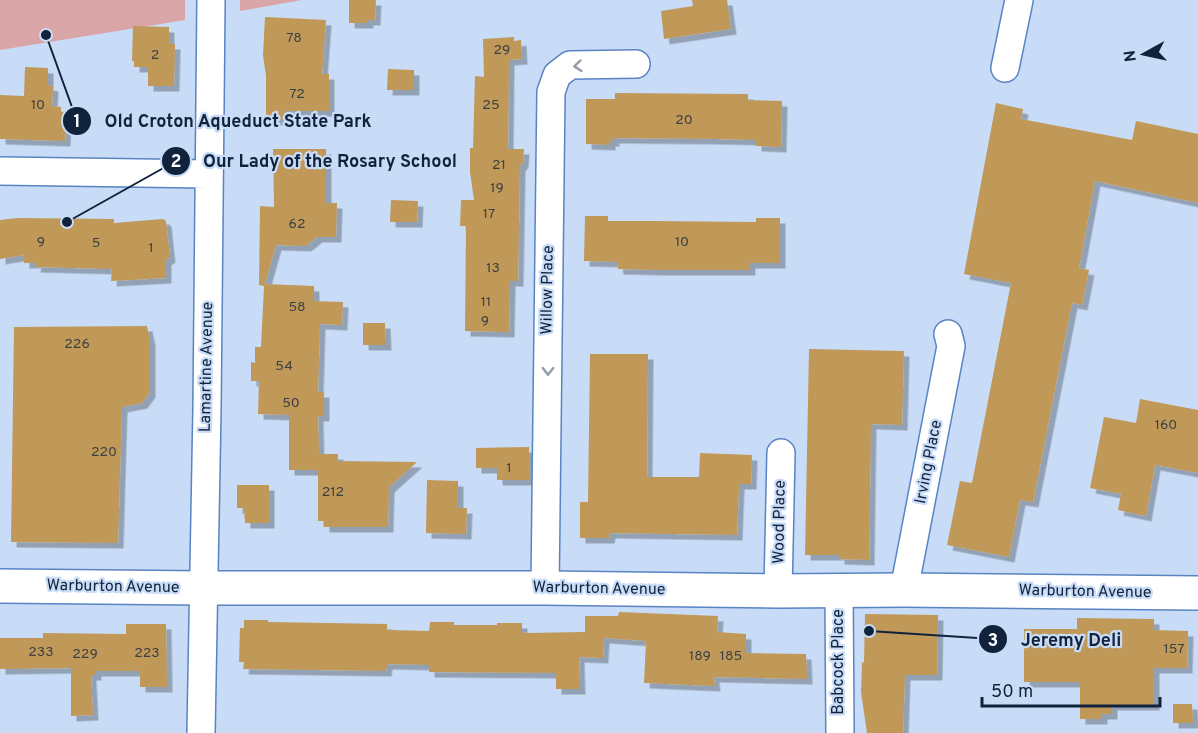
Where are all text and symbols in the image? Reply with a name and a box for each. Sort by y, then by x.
north arrow [1114,24,1174,84]
house number: 78 [286,30,302,47]
house number: 29 [494,42,510,59]
house number: 2 [151,47,159,64]
text: N [1120,49,1142,63]
one-way arrow [573,59,583,72]
house number: 72 [289,86,305,103]
house number: 10 [31,97,45,114]
house number: 25 [482,97,500,114]
callout: Old Croton Aqueduct State Park [62,103,384,139]
text: 1 [73,111,81,134]
text: Old Croton Aqueduct State Park [105,111,371,134]
house number: 20 [675,112,693,129]
callout: Our Lady of the Rosary School [161,143,469,179]
text: 2 [170,151,182,174]
text: Our Lady of the Rosary School [203,151,457,174]
house number: 21 [492,157,506,174]
house number: 19 [490,180,504,197]
house number: 17 [483,206,495,223]
house number: 62 [289,216,305,233]
house number: 9 [37,234,45,251]
house number: 10 [675,234,689,251]
house number: 5 [92,235,100,252]
house number: 1 [148,240,154,257]
street label: Willow Place [537,245,559,335]
house number: 13 [486,260,500,277]
house number: 11 [481,294,491,311]
house number: 58 [288,299,306,316]
street label: Lamartine Avenue [196,302,218,432]
house number: 9 [481,313,489,330]
house number: 226 [64,336,90,353]
house number: 54 [275,358,293,375]
one-way arrow [541,367,554,376]
house number: 50 [282,395,300,412]
house number: 160 [1155,417,1177,434]
street label: Irving Place [911,418,947,506]
house number: 220 [91,444,117,461]
house number: 1 [506,460,512,477]
street label: Wood Place [769,480,791,564]
house number: 212 [322,484,344,501]
street label: Warburton Avenue [46,576,180,598]
street label: Warburton Avenue [532,578,666,600]
street label: Warburton Avenue [1018,581,1152,603]
street label: Babcock Place [829,609,849,715]
callout: Jeremy Deli [978,621,1133,657]
text: 3 [988,630,998,653]
text: Jeremy Deli [1021,630,1121,653]
house number: 157 [1163,641,1185,658]
house number: 233 [28,644,54,661]
house number: 223 [134,645,160,662]
house number: 229 [72,646,98,663]
house number: 189 [689,648,711,665]
house number: 185 [720,648,742,665]
scale bar [982,670,1160,708]
text: 50 m [991,681,1033,704]

